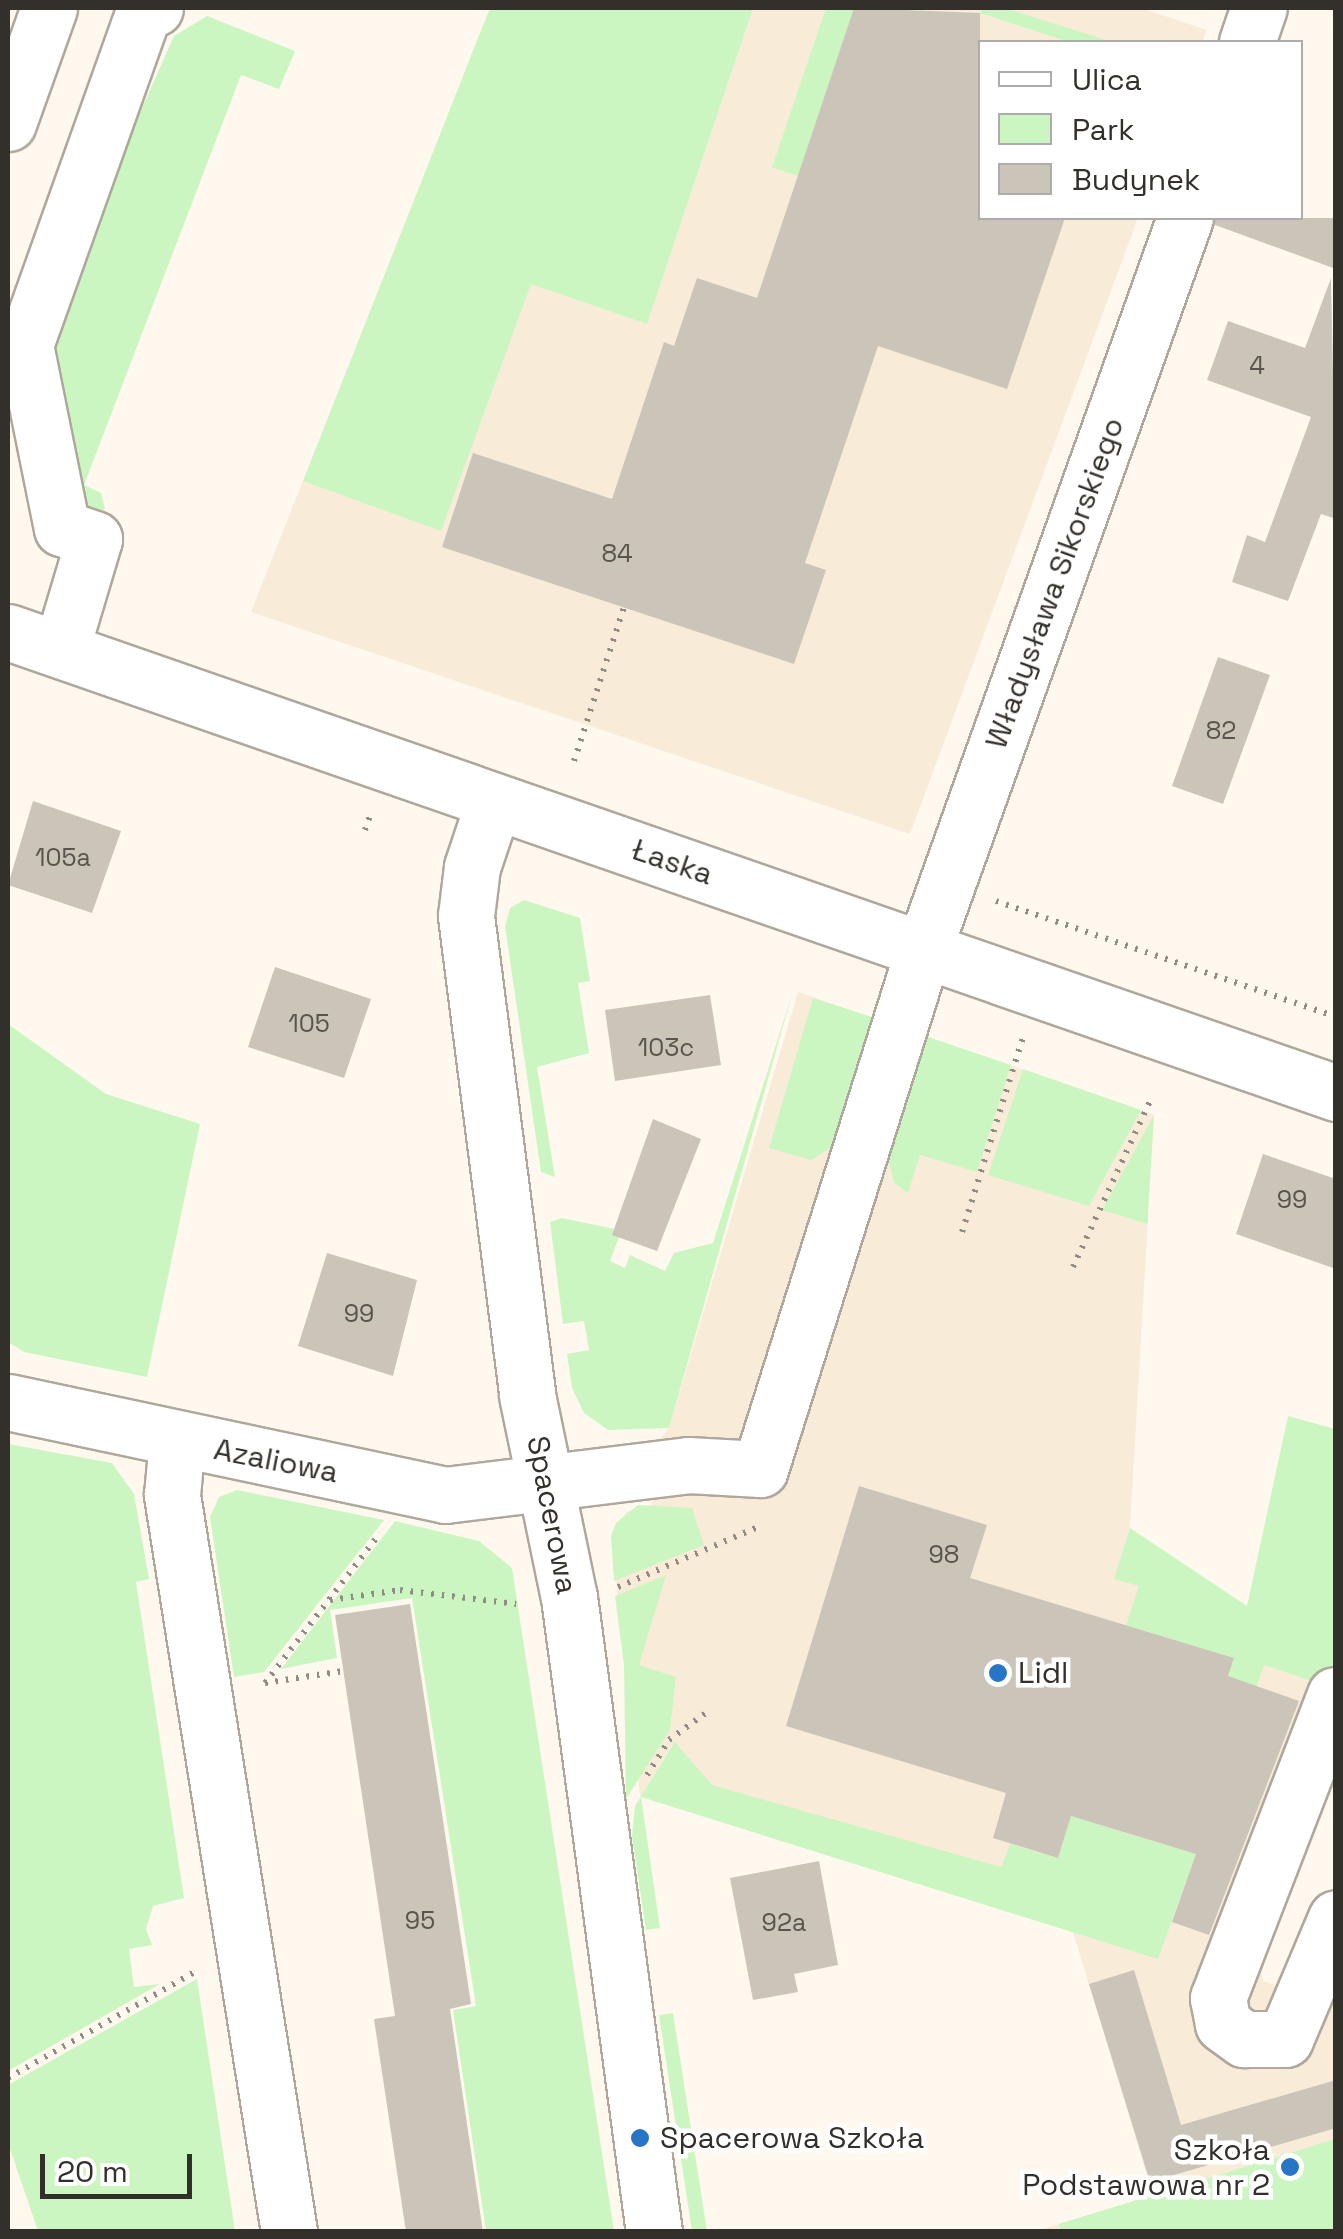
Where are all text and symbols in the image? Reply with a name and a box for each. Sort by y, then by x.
legend [978,40,1303,220]
text: Ulica [1072,60,1142,99]
text: Park [1072,110,1134,149]
text: Budynek [1072,160,1200,199]
house number: 4 [1249,350,1265,380]
street label: Władysława Sikorskiego [978,413,1132,753]
house number: 84 [601,538,633,568]
house number: 82 [1206,715,1236,745]
street label: Łaska [626,831,718,893]
house number: 105a [35,842,91,872]
house number: 105 [288,1008,330,1038]
house number: 103c [638,1032,694,1062]
house number: 99 [1277,1184,1307,1214]
house number: 99 [344,1298,374,1328]
street label: Azaliowa [211,1431,341,1491]
street label: Spacerowa [519,1433,585,1597]
house number: 98 [929,1539,959,1569]
place label: Lidl [1018,1655,1068,1691]
marker: Lidl [987,1662,1009,1684]
house number: 95 [405,1905,435,1935]
house number: 92a [762,1907,806,1937]
place label: Spacerowa Szkoła [660,2120,924,2156]
marker: Spacerowa Szkoła [629,2127,651,2149]
place label: Szkoła Podstawowa nr 2 [1022,2132,1270,2202]
scale bar [45,2134,198,2196]
text: 20 m [57,2152,128,2191]
marker: Szkoła Podstawowa nr 2 [1279,2156,1301,2178]

